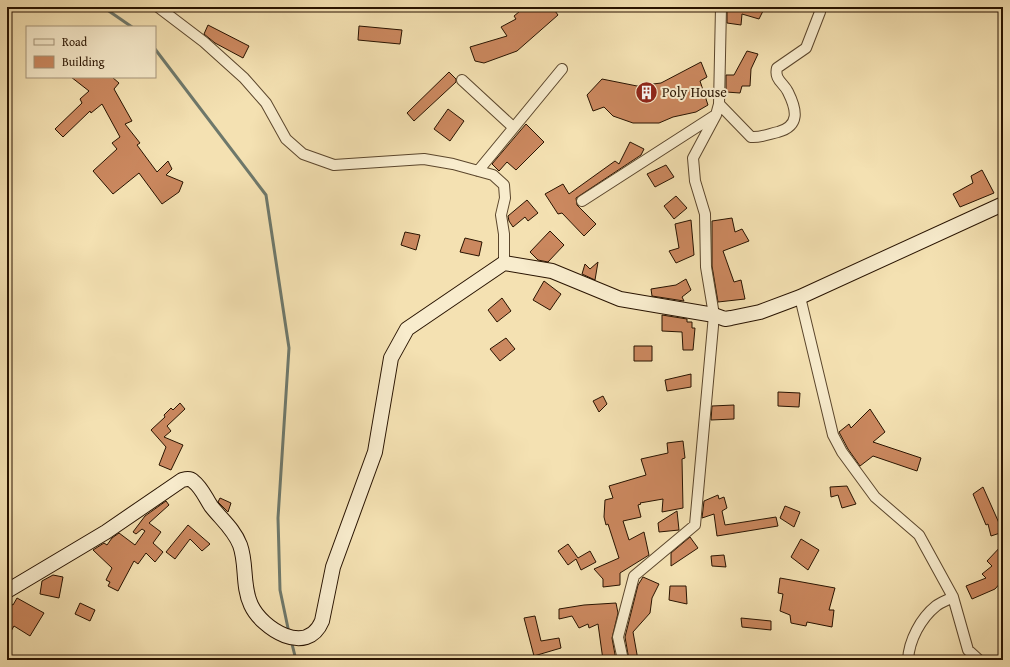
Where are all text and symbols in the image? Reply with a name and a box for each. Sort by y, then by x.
legend [26,26,156,78]
text: Road [62,33,88,50]
text: Building [62,53,105,70]
building icon: Poly House [634,79,660,105]
place label: Poly House [662,82,727,102]

